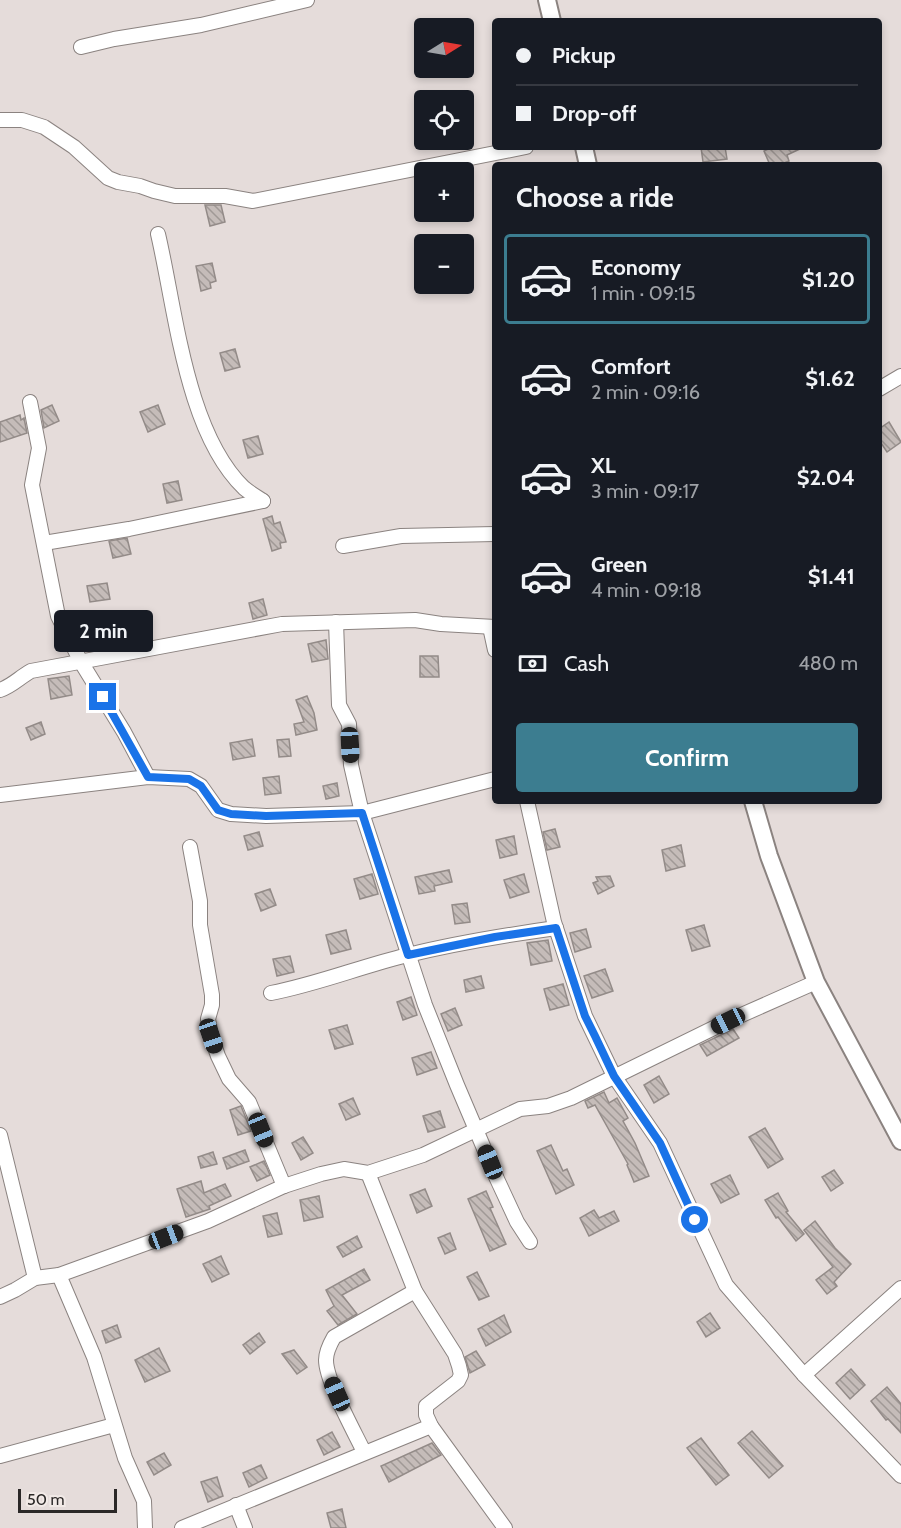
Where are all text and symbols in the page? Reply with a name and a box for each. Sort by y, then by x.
north arrow [414,18,474,78]
map controls [414,18,474,294]
text: Pickup [552,42,616,69]
button: locate [414,90,474,150]
text: Drop-off [552,100,636,127]
button: + [414,162,474,222]
text: Choose a ride [516,181,674,214]
button: − [414,234,474,294]
icon: car [519,252,573,306]
text: Economy [591,254,681,281]
text: $1.20 [802,266,855,293]
text: 1 min · 09:15 [591,281,696,305]
icon: car [519,351,573,405]
text: Comfort [591,353,670,380]
text: $1.62 [805,365,855,392]
text: 2 min · 09:16 [591,380,700,404]
icon: car [519,450,573,504]
text: XL [591,452,616,479]
text: $2.04 [797,464,855,491]
text: 3 min · 09:17 [591,479,699,503]
icon: car [519,549,573,603]
text: Green [591,551,647,578]
text: $1.41 [808,563,855,590]
text: 4 min · 09:18 [591,578,702,602]
callout: 2 min [54,610,152,652]
text: 2 min [79,619,128,643]
icon: cash [516,647,549,680]
text: Cash [564,650,609,677]
text: 480 m [798,651,858,675]
route end [89,683,116,710]
button: Confirm [516,723,858,792]
car [340,727,360,763]
car [708,1005,748,1037]
car [197,1016,225,1056]
car [246,1110,276,1150]
car [475,1142,505,1182]
route start [681,1206,708,1233]
car [146,1222,186,1252]
car [321,1374,353,1414]
scale bar [18,1486,117,1514]
text: 50 m [27,1490,64,1509]

